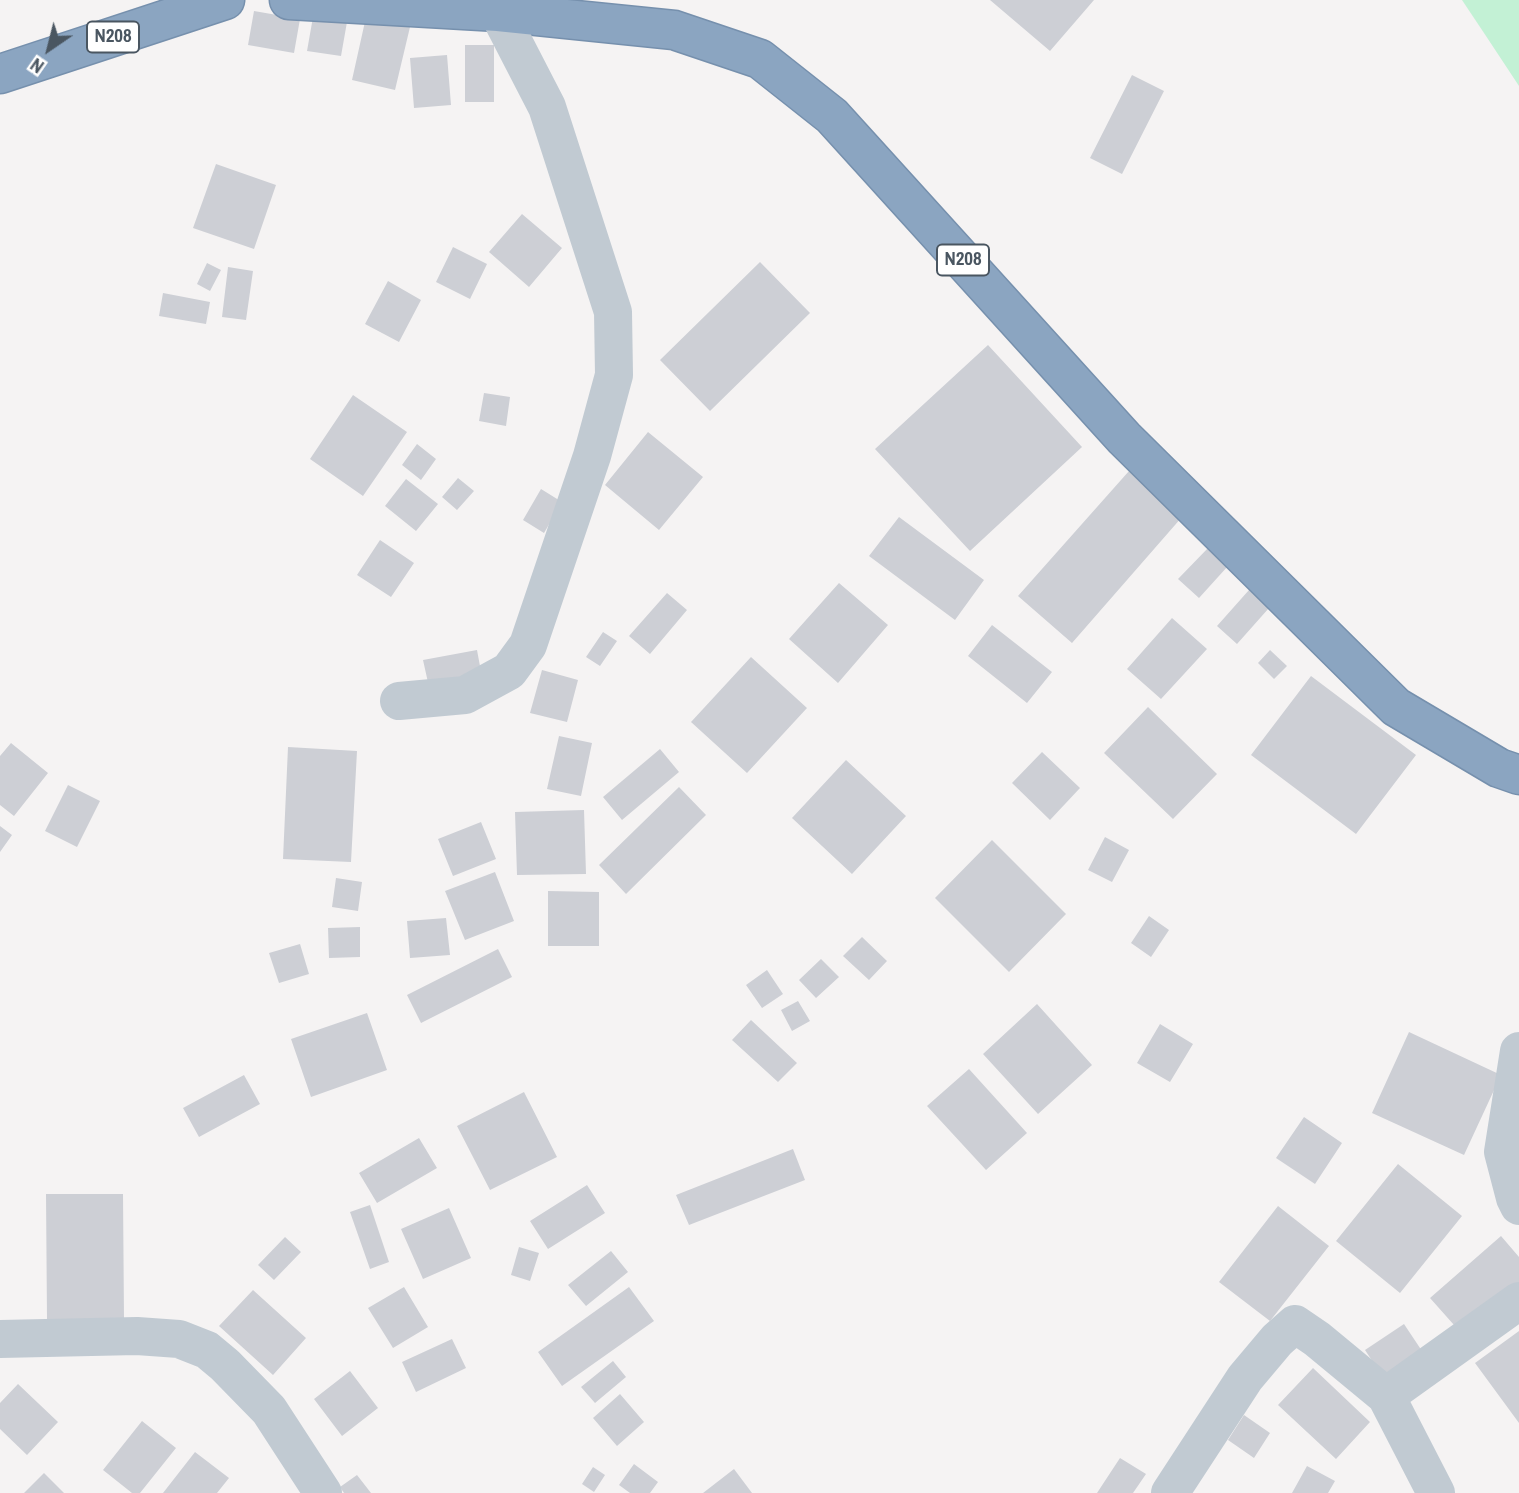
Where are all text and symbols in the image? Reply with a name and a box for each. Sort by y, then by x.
north arrow [14,14,84,84]
road number: N208 [87,22,139,52]
text: N [25,52,49,80]
road number: N208 [937,244,989,276]

